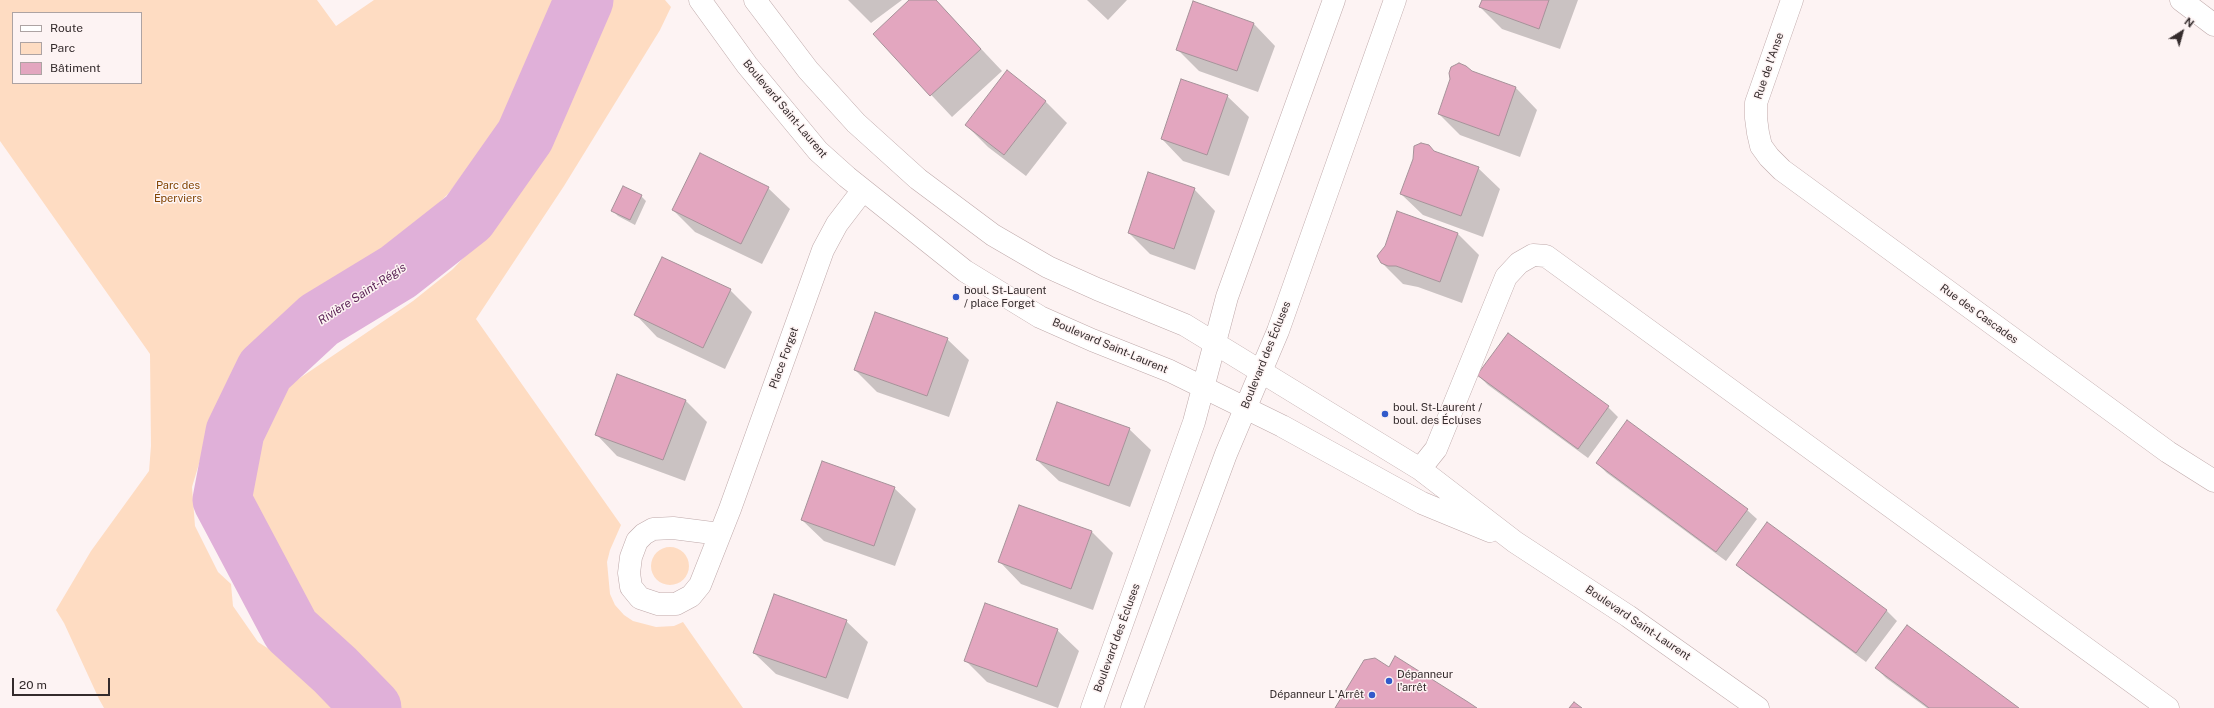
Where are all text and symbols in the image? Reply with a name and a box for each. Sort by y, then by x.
legend [12,12,142,84]
north arrow [2162,12,2202,52]
text: N [2182,15,2196,30]
text: Route [50,21,83,35]
street label: Rue de l'Anse [1751,31,1787,101]
text: Parc [50,41,75,55]
street label: Boulevard Saint-Laurent [740,57,830,161]
text: Bâtiment [50,61,101,75]
park label: Parc des Éperviers [154,179,202,205]
water label: Rivière Saint-Régis [315,260,409,328]
street label: Rue des Cascades [1937,281,2021,347]
place label: boul. St-Laurent / place Forget [964,284,1047,310]
marker: boul. St-Laurent / place Forget [951,292,961,302]
street label: Boulevard des Écluses [1238,299,1294,411]
street label: Boulevard Saint-Laurent [1050,316,1170,376]
street label: Place Forget [767,325,801,391]
place label: boul. St-Laurent / boul. des Écluses [1393,401,1482,427]
marker: boul. St-Laurent / boul. des Écluses [1380,409,1390,419]
street label: Boulevard des Écluses [1091,582,1143,694]
street label: Boulevard Saint-Laurent [1583,583,1693,663]
place label: Dépanneur l'arrêt [1397,668,1453,694]
scale bar [14,670,112,696]
marker: Dépanneur l'arrêt [1384,676,1394,686]
text: 20 m [19,678,47,692]
place label: Dépanneur L'Arrêt [1270,688,1364,702]
marker: Dépanneur L'Arrêt [1367,690,1377,700]

